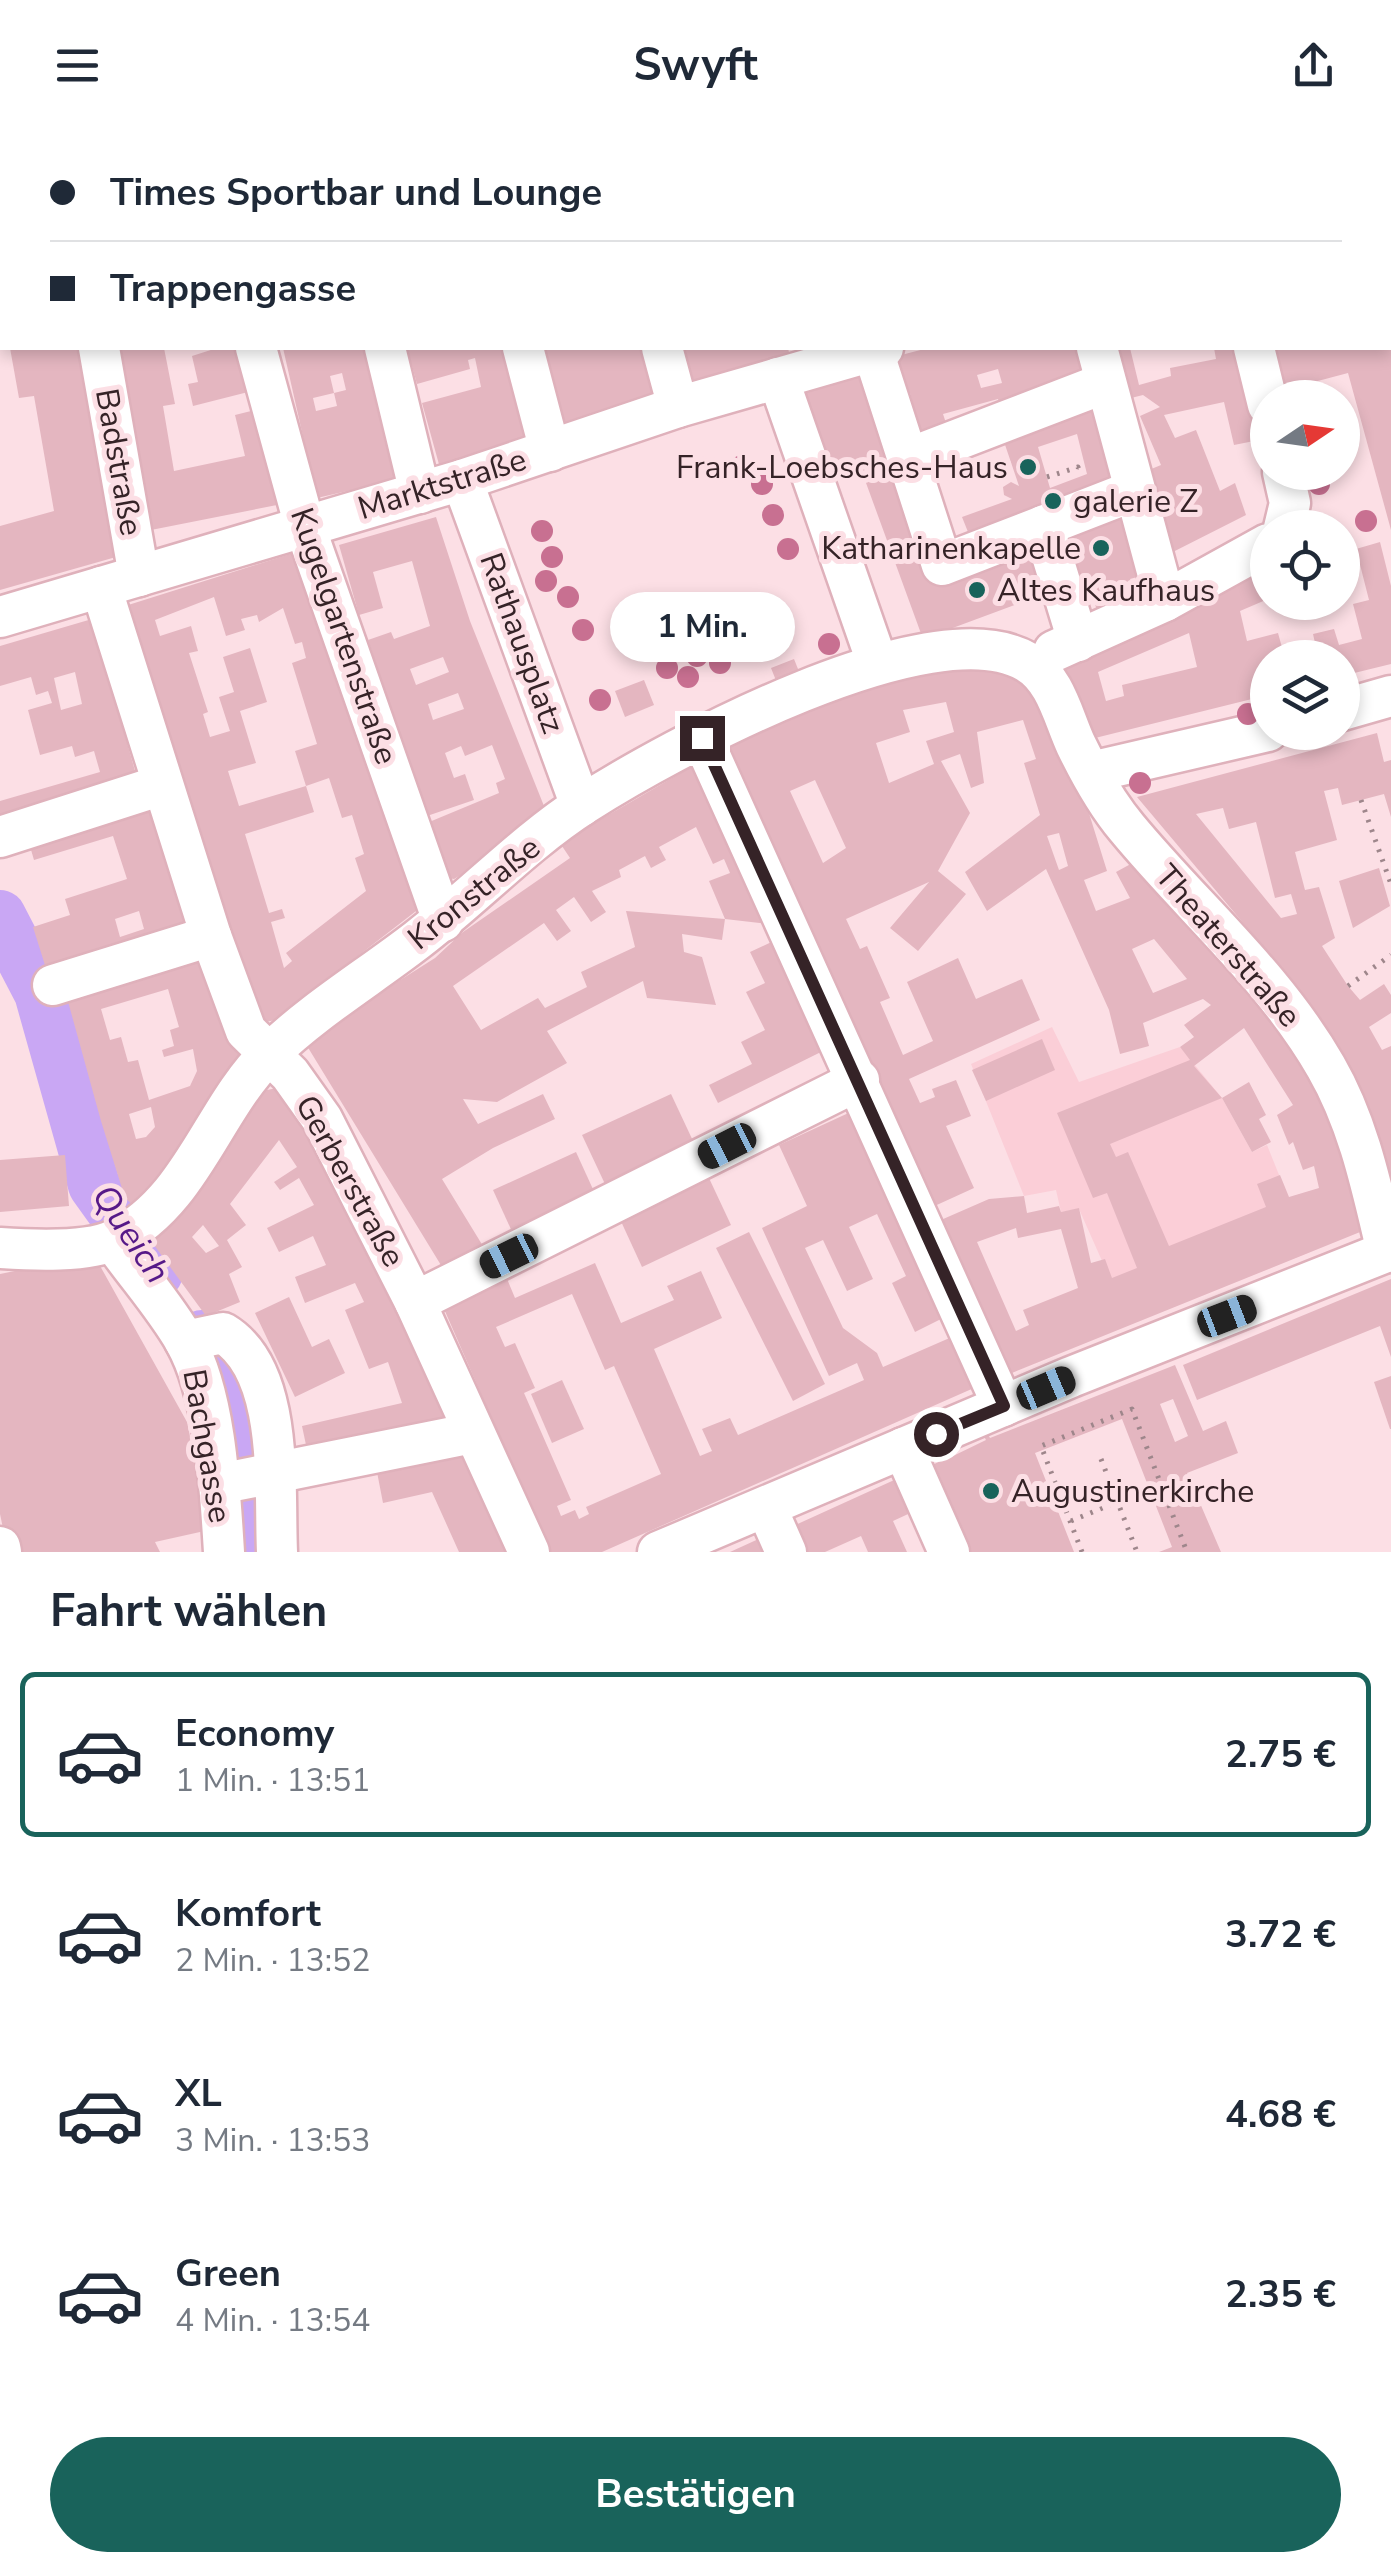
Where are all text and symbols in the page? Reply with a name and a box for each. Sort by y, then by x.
text: Swyft [633,35,758,96]
icon: menu [50,38,105,93]
icon: share [1286,38,1341,93]
text: Times Sportbar und Lounge [110,167,602,218]
text: Trappengasse [110,263,356,314]
north arrow [1250,380,1360,490]
map controls [1250,380,1360,750]
street label: Badstraße [85,385,153,539]
street label: Marktstraße [353,438,531,530]
place label: Frank-Loebsches-Haus [676,446,1008,489]
marker: Frank-Loebsches-Haus [1017,456,1039,478]
place label: galerie Z [1073,480,1198,523]
marker: galerie Z [1042,490,1064,512]
street label: Kugelgartenstraße [280,502,408,770]
button: locate [1250,510,1360,620]
place label: Katharinenkapelle [821,527,1081,570]
marker: Katharinenkapelle [1090,537,1112,559]
street label: Rathausplatz [469,547,575,739]
place label: Altes Kaufhaus [997,569,1215,612]
marker: Altes Kaufhaus [966,579,988,601]
callout: 1 Min. [610,593,794,663]
text: 1 Min. [657,605,748,648]
button: layers [1250,640,1360,750]
route end [680,716,725,761]
street label: Kronstraße [399,826,549,960]
street label: Theaterstraße [1145,856,1311,1036]
street label: Gerberstraße [285,1087,415,1275]
car [693,1119,761,1173]
water label: Queich [81,1176,181,1292]
car [475,1229,543,1283]
car [1194,1291,1260,1341]
car [1013,1362,1079,1414]
street label: Bachgasse [172,1366,242,1526]
route start [914,1412,959,1457]
place label: Augustinerkirche [1011,1470,1254,1513]
marker: Augustinerkirche [980,1480,1002,1502]
text: Fahrt wählen [50,1581,327,1642]
text: Economy [175,1708,334,1759]
icon: car [55,1710,145,1800]
text: 2.75 € [1225,1729,1336,1780]
text: 1 Min. · 13:51 [175,1759,371,1802]
text: Komfort [175,1888,321,1939]
icon: car [55,1890,145,1980]
text: 3.72 € [1225,1909,1336,1960]
text: 2 Min. · 13:52 [175,1939,371,1982]
text: XL [175,2068,222,2119]
icon: car [55,2070,145,2160]
text: 4.68 € [1225,2089,1336,2140]
text: 3 Min. · 13:53 [175,2119,371,2162]
text: Green [175,2248,281,2299]
icon: car [55,2250,145,2340]
text: 2.35 € [1225,2269,1336,2320]
text: 4 Min. · 13:54 [175,2299,371,2342]
button: Bestätigen [50,2437,1341,2552]

